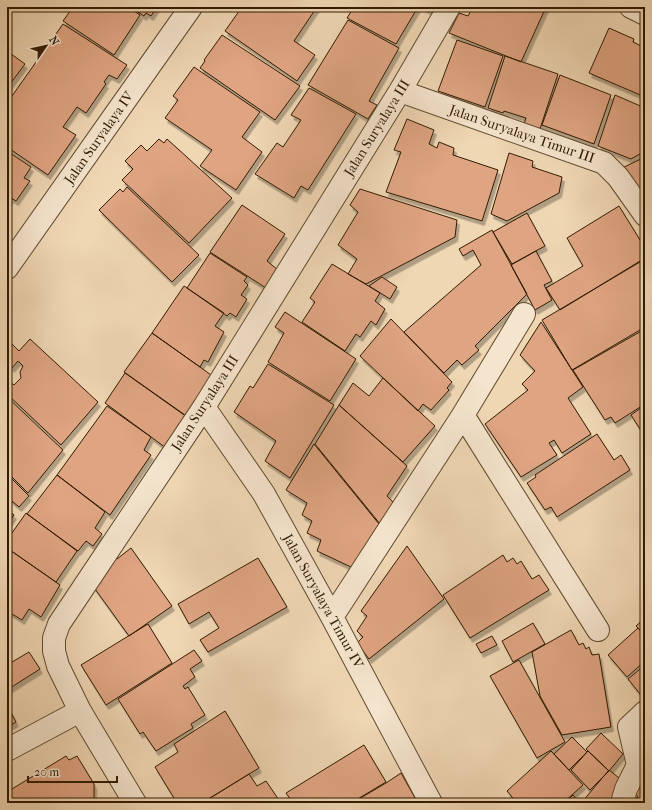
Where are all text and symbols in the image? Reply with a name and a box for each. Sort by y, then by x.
north arrow [26,26,66,66]
text: N [46,34,62,48]
street label: Jalan Suryalaya III [340,76,414,180]
street label: Jalan Suryalaya IV [60,88,138,188]
street label: Jalan Suryalaya Timur III [446,101,597,167]
street label: Jalan Suryalaya III [167,351,243,455]
street label: Jalan Suryalaya Timur IV [278,530,367,672]
scale bar [28,758,117,784]
text: 20 m [34,765,59,779]

